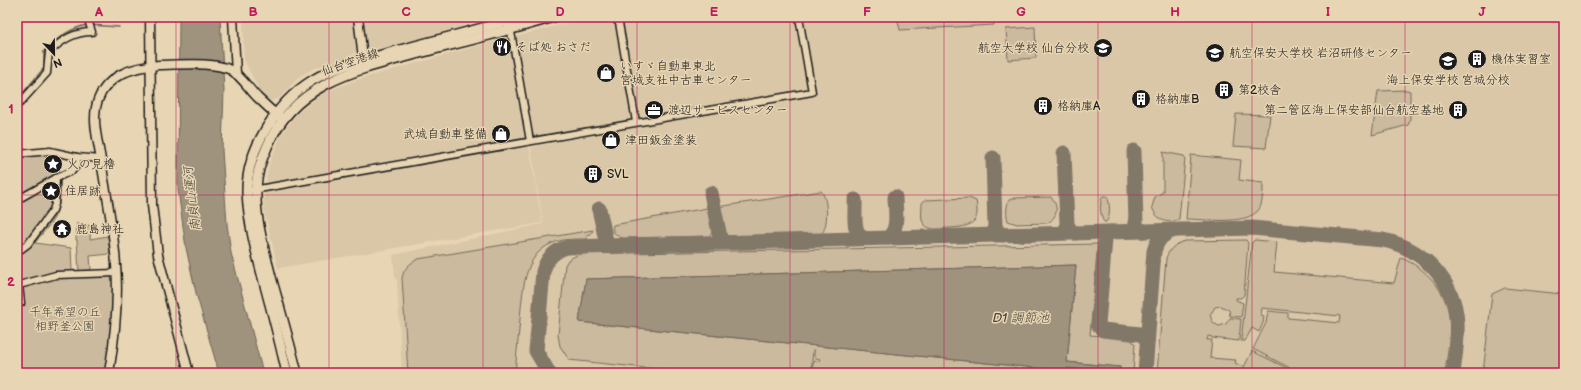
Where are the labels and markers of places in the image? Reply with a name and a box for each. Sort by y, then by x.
restaurant icon: そば処 おさだ [491,36,513,58]
school or university icon: 航空大学校 仙台分校 [1092,37,1114,59]
place label: そば処 おさだ [516,40,591,55]
place label: 航空大学校 仙台分校 [978,41,1089,56]
school or university icon: 航空保安大学校 岩沼研修センター [1204,42,1226,64]
place label: 航空保安大学校 岩沼研修センター [1229,46,1412,61]
building icon: 機体実習室 [1466,48,1488,70]
school or university icon: 海上保安学校 宮城分校 [1437,50,1459,72]
place label: 機体実習室 [1491,52,1551,67]
place label: いすゞ自動車東北 宮城支社中古車センター [620,59,752,88]
shop icon: いすゞ自動車東北 宮城支社中古車センター [595,62,617,84]
place label: 海上保安学校 宮城分校 [1386,73,1510,88]
building icon: 第2校舎 [1213,79,1235,101]
place label: 第2校舎 [1238,83,1281,98]
building icon: 格納庫B [1130,88,1152,110]
place label: 格納庫B [1155,92,1199,107]
building icon: 格納庫A [1032,95,1054,117]
office icon: 渡辺サービスセンター [643,99,665,121]
place label: 格納庫A [1057,99,1101,114]
building icon: 第二管区海上保安部仙台航空基地 [1447,99,1469,121]
place label: 渡辺サービスセンター [668,103,788,118]
place label: 第二管区海上保安部仙台航空基地 [1264,103,1444,118]
shop icon: 武城自動車整備 [490,123,512,145]
place label: 武城自動車整備 [403,127,487,142]
shop icon: 津田鈑金塗装 [600,129,622,151]
place label: 津田鈑金塗装 [625,133,697,148]
place icon: 火の見櫓 [42,153,64,175]
place label: 火の見櫓 [67,157,115,172]
building icon: SVL [582,163,604,185]
place label: SVL [607,167,629,182]
place icon: 住居跡 [40,180,62,202]
place label: 住居跡 [65,184,101,199]
temple icon: 鹿島神社 [51,218,73,240]
place label: 鹿島神社 [76,222,124,237]

